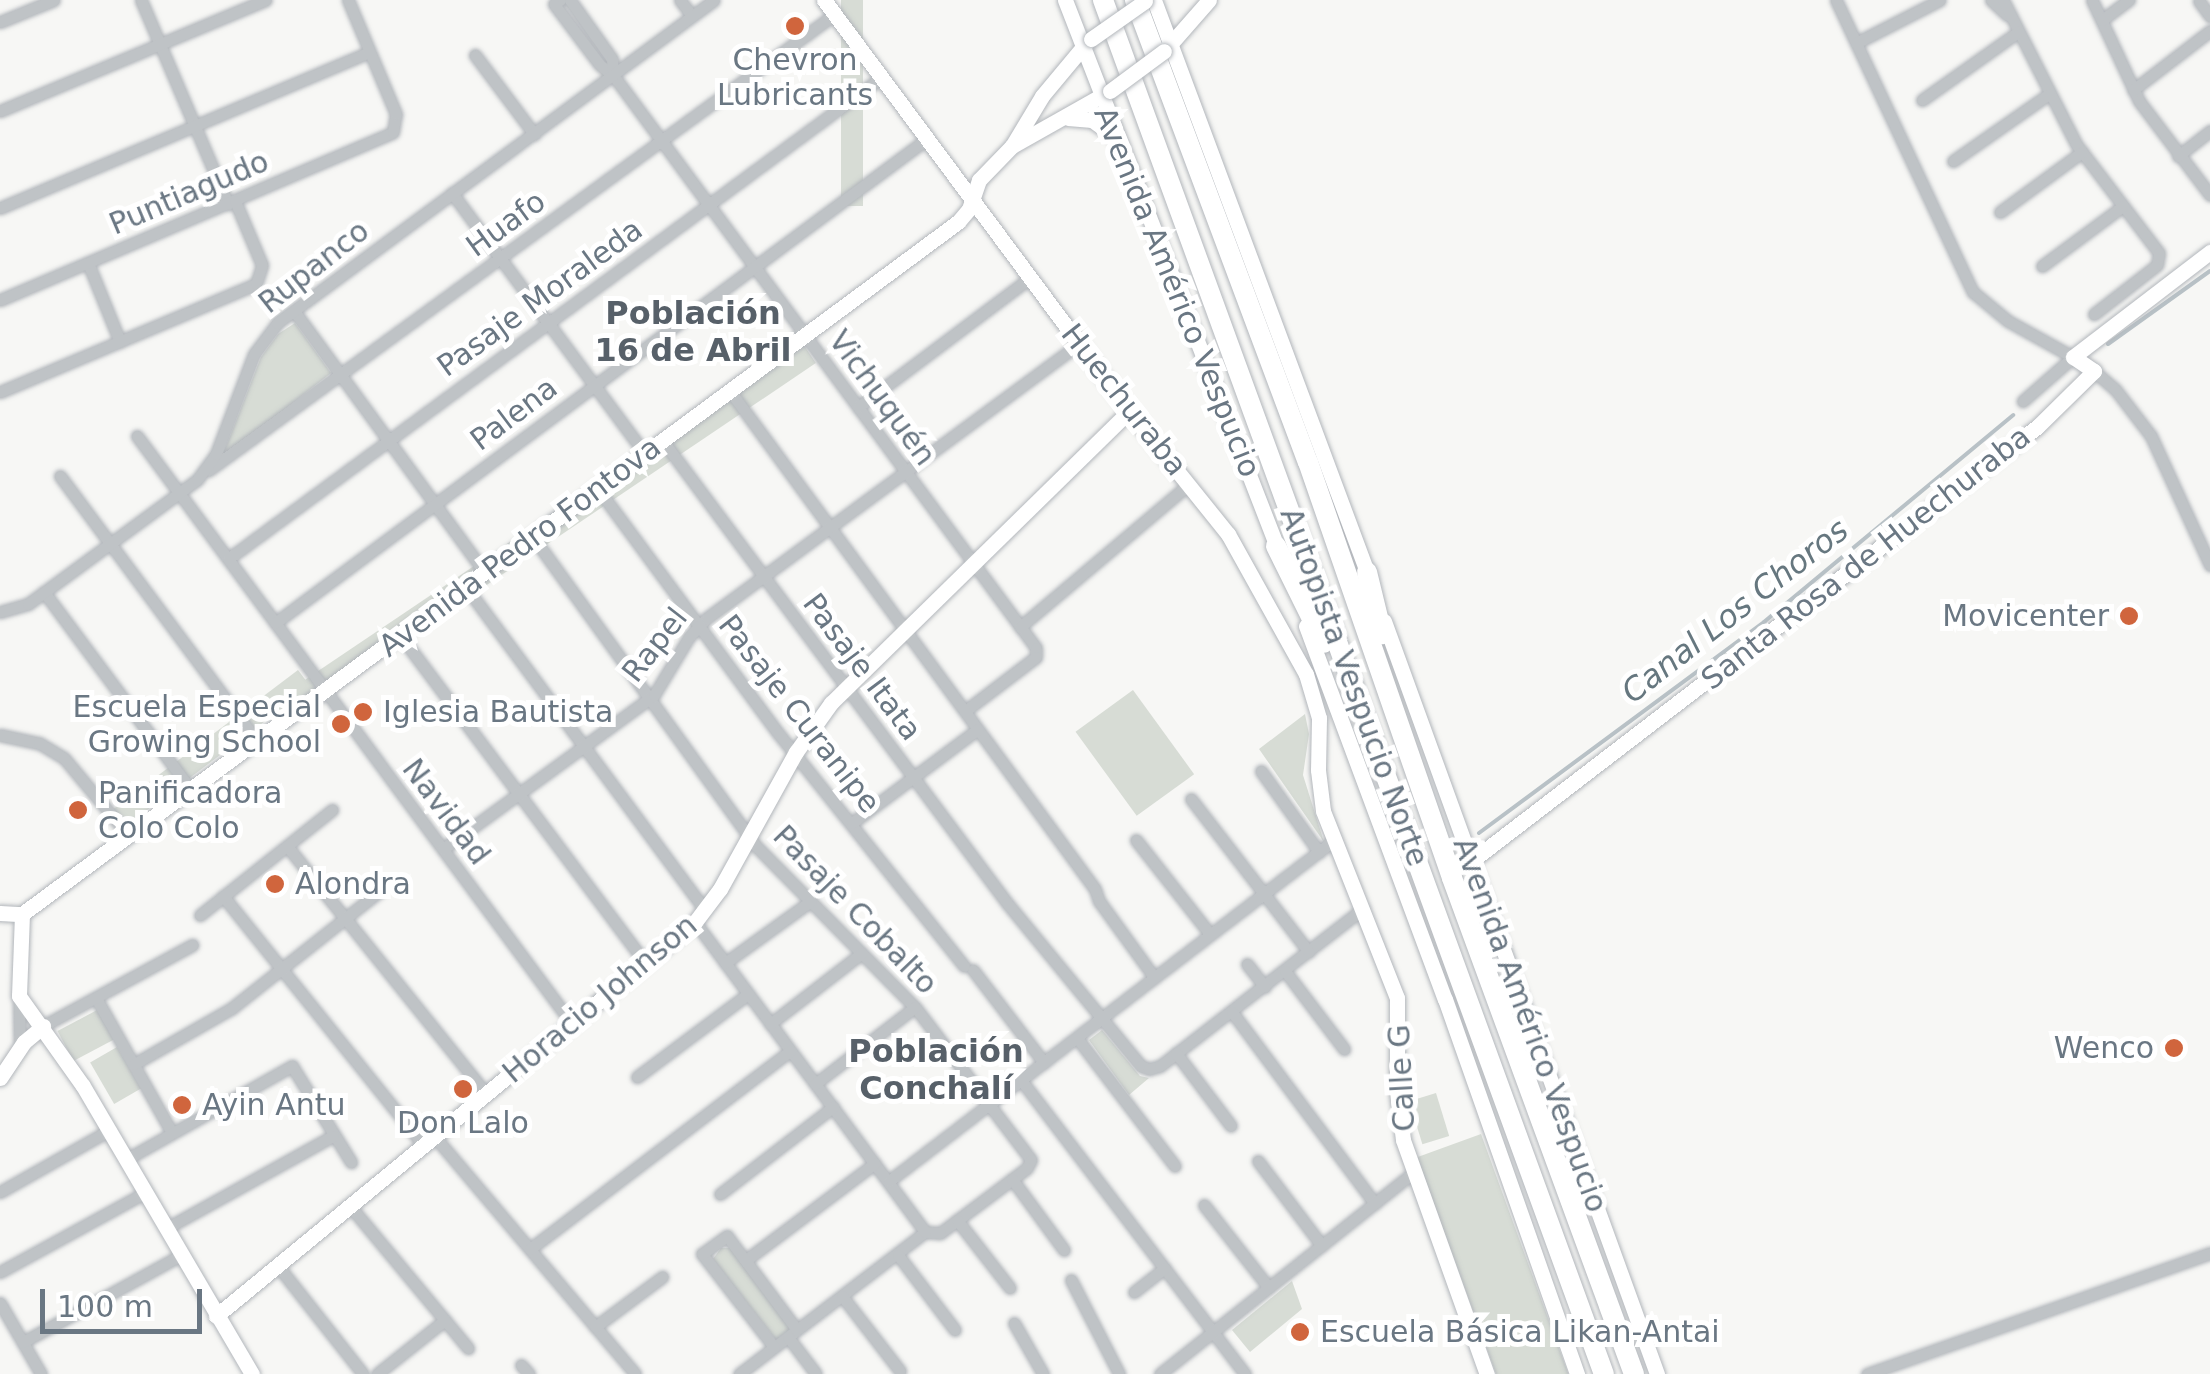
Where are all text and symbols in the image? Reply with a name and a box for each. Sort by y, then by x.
marker: Chevron Lubricants [784,15,806,37]
place label: Chevron Lubricants [717,42,873,112]
street label: Avenida Américo Vespucio [1086,102,1268,482]
street label: Puntiagudo [104,143,274,243]
street label: Huafo [459,183,553,265]
street label: Pasaje Moraleda [430,212,650,384]
street label: Rupanco [252,213,376,321]
district label: Población 16 de Abril [595,295,791,370]
street label: Huechuraba [1054,317,1194,483]
street label: Vichuquén [821,323,943,473]
street label: Palena [464,370,564,458]
street label: Santa Rosa de Huechuraba [1694,418,2038,698]
street label: Avenida Pedro Fontova [372,429,668,665]
street label: Autopista Vespucio Norte [1272,503,1436,871]
water label: Canal Los Choros [1614,511,1856,711]
street label: Pasaje Itata [795,586,929,748]
place label: Movicenter [1942,598,2109,634]
street label: Rapel [615,601,695,689]
marker: Movicenter [2118,605,2140,627]
street label: Pasaje Curanipe [711,608,887,820]
place label: Escuela Especial Growing School [73,689,321,760]
place label: Iglesia Bautista [383,694,613,730]
marker: Iglesia Bautista [352,701,374,723]
marker: Escuela Especial Growing School [330,713,352,735]
street label: Navidad [394,752,498,872]
place label: Panificadora Colo Colo [98,775,282,846]
marker: Panificadora Colo Colo [67,799,89,821]
street label: Pasaje Cobalto [765,818,945,1002]
street label: Avenida Américo Vespucio [1445,833,1615,1217]
place label: Alondra [295,866,411,902]
marker: Alondra [264,873,286,895]
street label: Horacio Johnson [496,907,704,1091]
street label: Calle G [1381,1024,1423,1132]
place label: Wenco [2054,1030,2154,1066]
district label: Población Conchalí [848,1033,1024,1108]
marker: Wenco [2163,1037,2185,1059]
marker: Don Lalo [452,1078,474,1100]
place label: Ayin Antu [202,1087,345,1123]
marker: Ayin Antu [171,1094,193,1116]
place label: Don Lalo [397,1105,529,1141]
scale bar [45,1269,208,1331]
text: 100 m [57,1289,153,1324]
place label: Escuela Básica Likan-Antai [1320,1314,1720,1350]
marker: Escuela Básica Likan-Antai [1289,1321,1311,1343]

